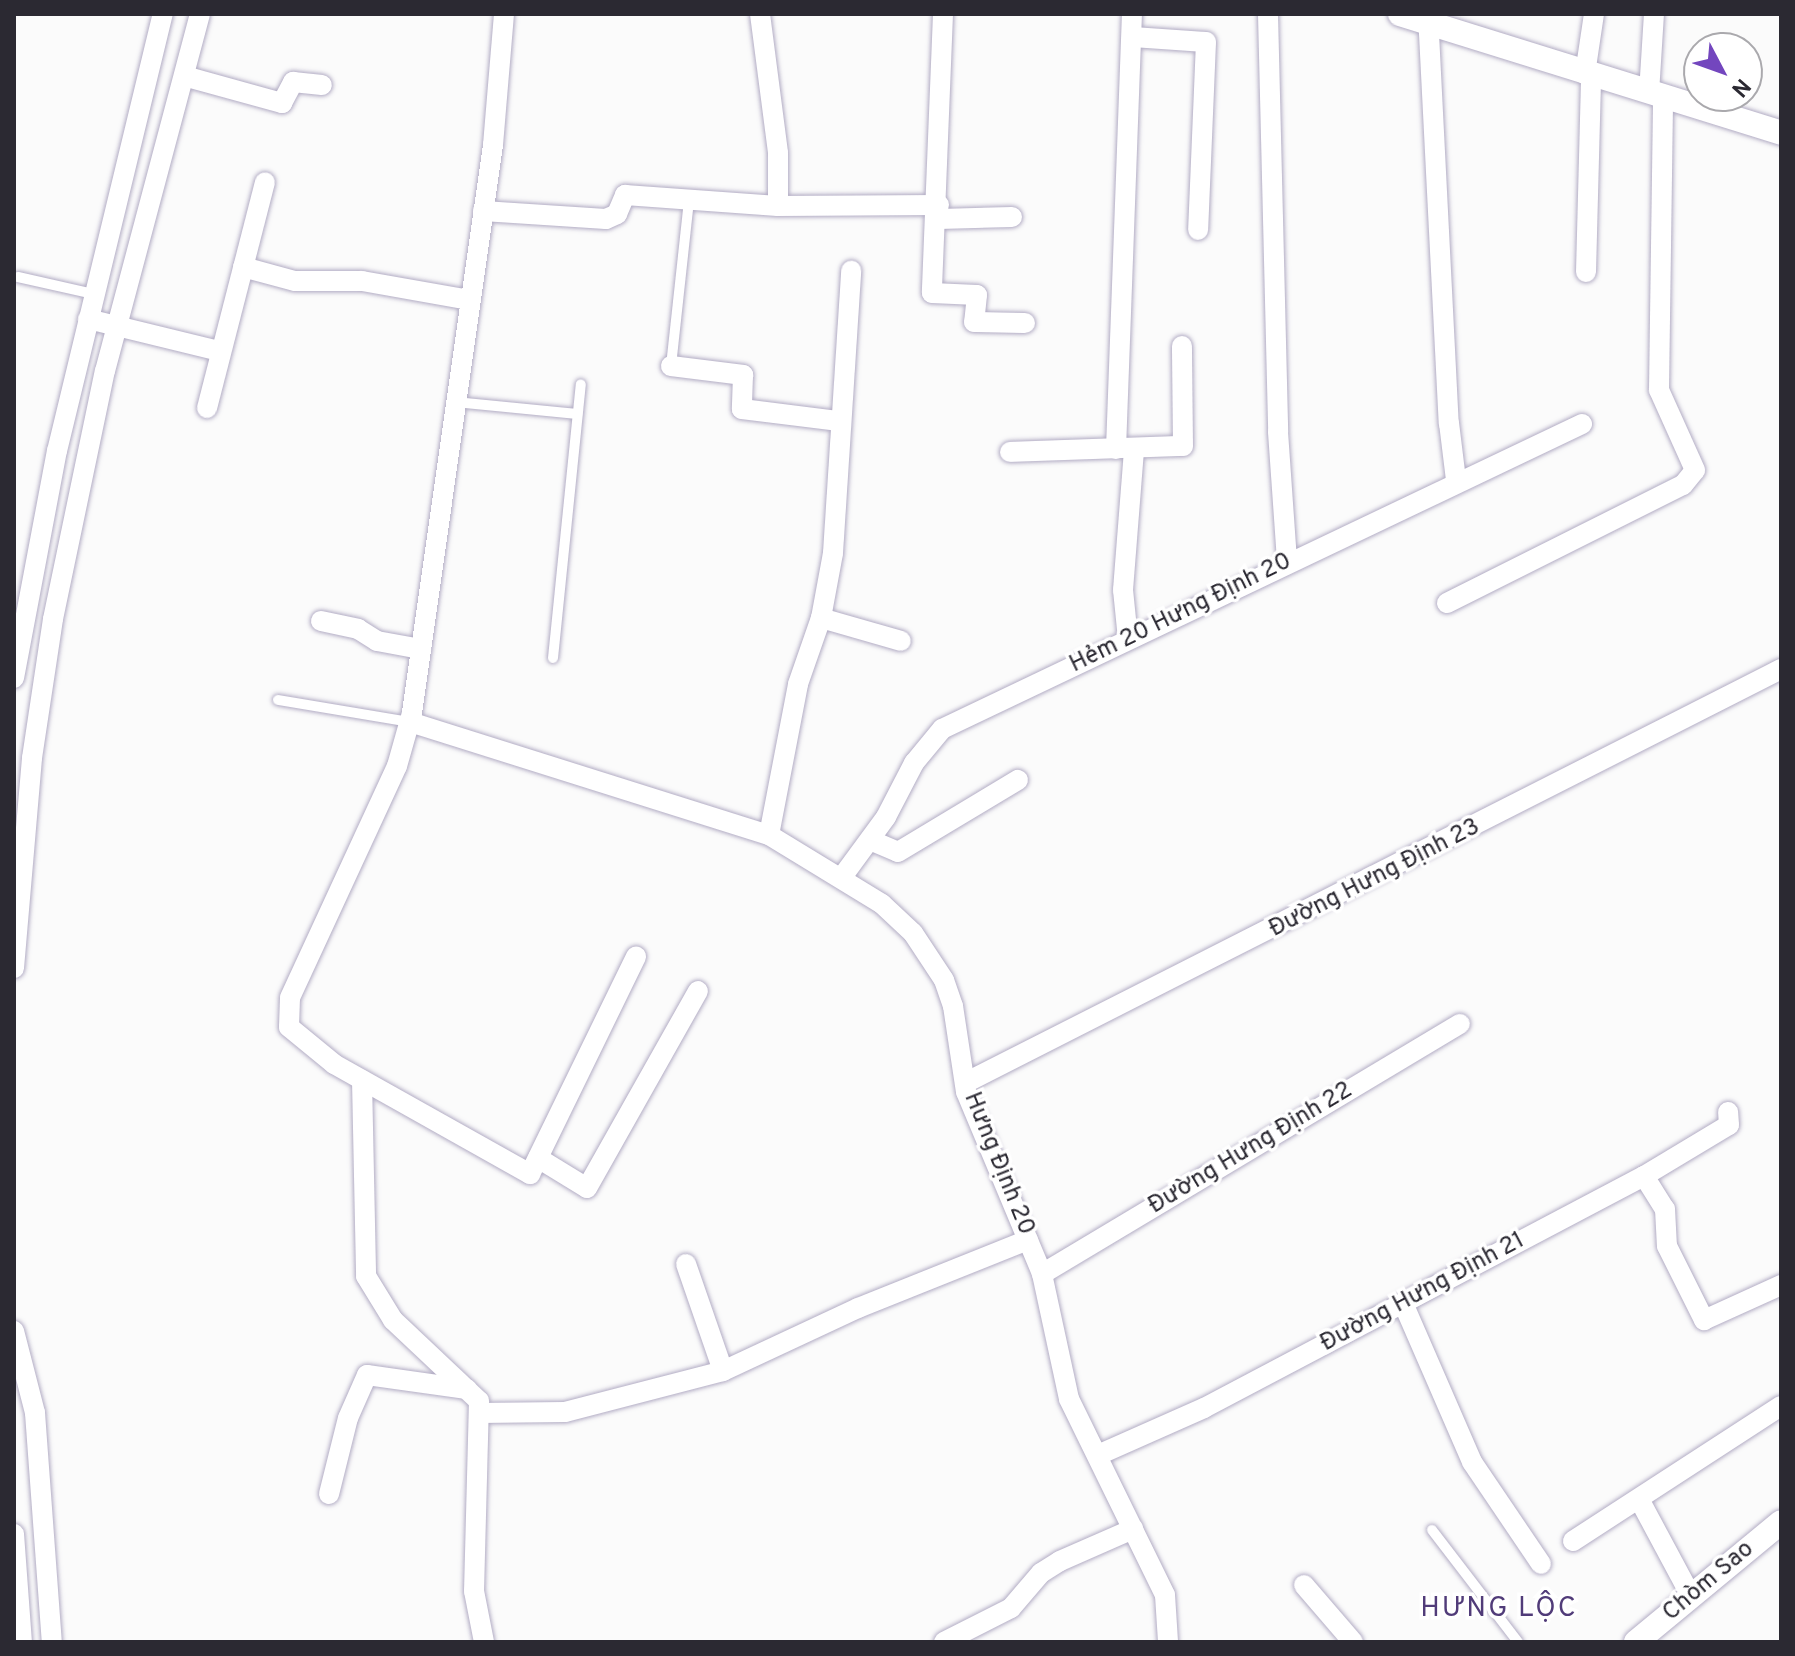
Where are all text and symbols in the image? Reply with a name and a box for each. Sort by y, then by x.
north arrow [1683,32,1763,112]
text: N [1725,72,1755,102]
street label: Hẻm 20 Hưng Định 20 [1065,548,1297,680]
street label: Đường Hưng Định 23 [1265,813,1485,945]
street label: Đường Hưng Định 22 [1144,1077,1358,1221]
street label: Hưng Định 20 [956,1088,1040,1240]
street label: Đường Hưng Định 21 [1316,1227,1530,1359]
street label: Chòm Sao [1658,1536,1760,1628]
district label: HƯNG LỘC [1420,1592,1578,1626]

